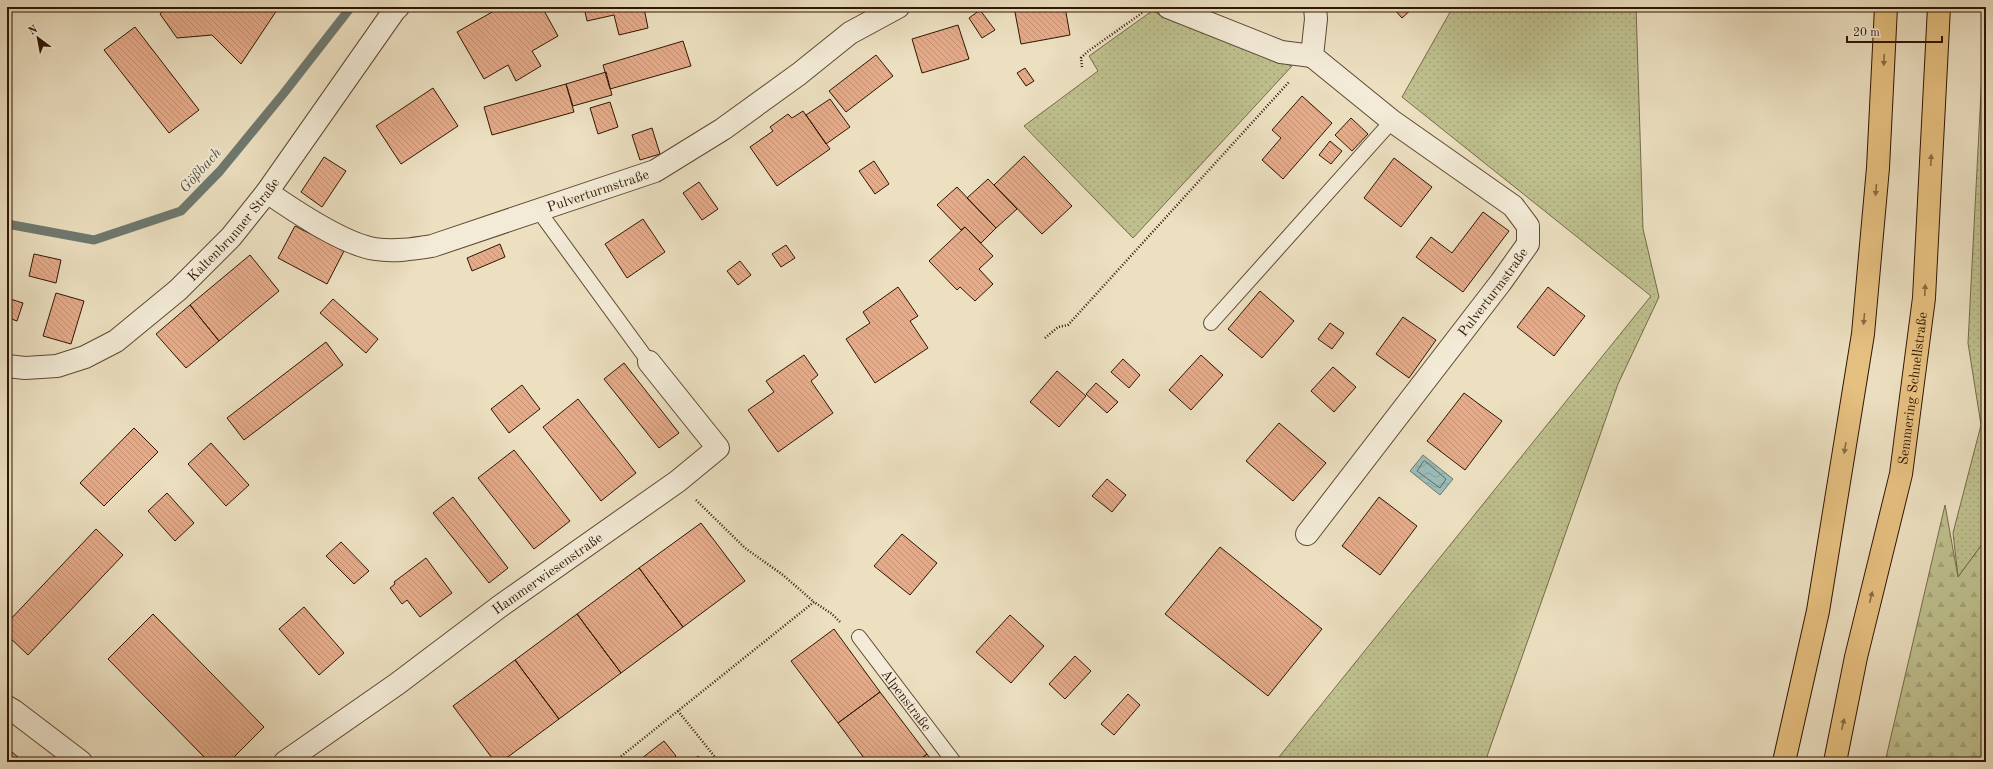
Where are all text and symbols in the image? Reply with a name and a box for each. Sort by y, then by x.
north arrow [18,18,58,58]
scale bar [1847,18,1942,44]
text: N [27,24,40,38]
text: 20 m [1853,27,1880,39]
one-way arrow [1880,54,1887,66]
water label: Gößbach [177,145,225,196]
one-way arrow [1928,154,1935,166]
street label: Pulverturmstraße [545,168,651,215]
street label: Kaltenbrunner Straße [185,176,283,284]
one-way arrow [1873,184,1879,196]
street label: Pulverturmstraße [1456,246,1531,339]
one-way arrow [1921,284,1928,296]
street label: Semmering Schnellstraße [1896,311,1930,466]
one-way arrow [1861,313,1868,325]
one-way arrow [1842,442,1848,454]
street label: Hammerwiesenstraße [490,531,605,618]
one-way arrow [1868,591,1874,603]
street label: Alpenstraße [878,667,934,734]
one-way arrow [1840,718,1846,730]

